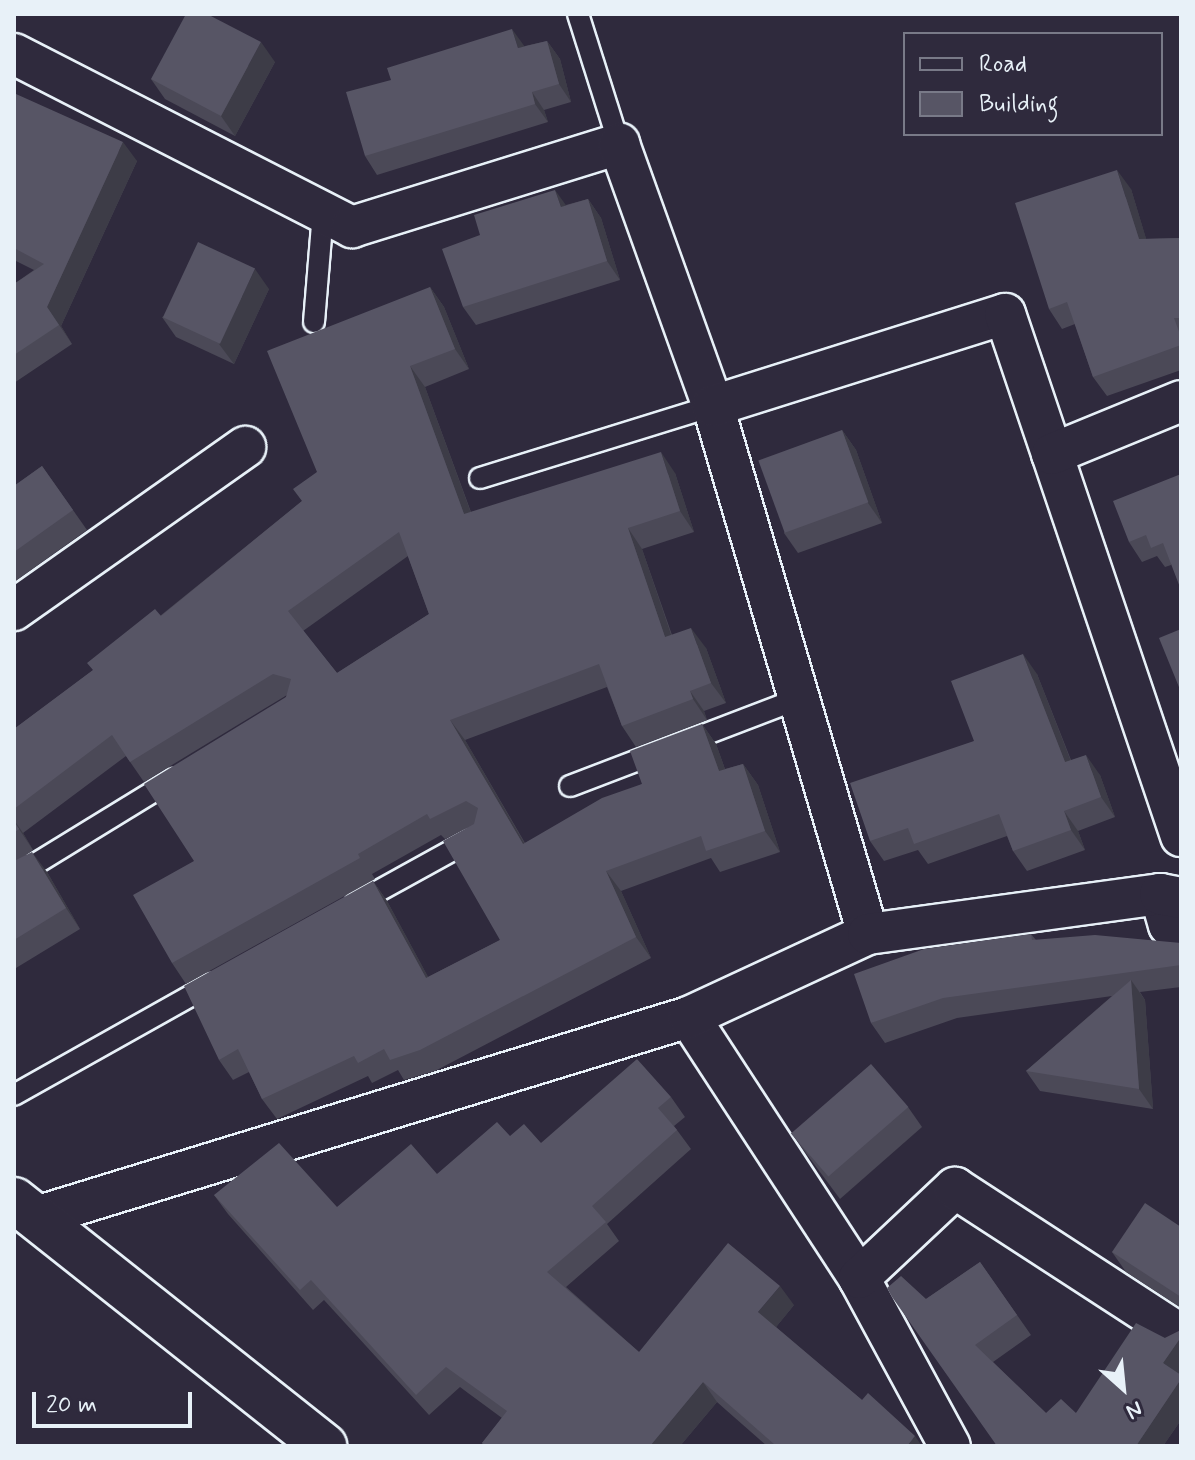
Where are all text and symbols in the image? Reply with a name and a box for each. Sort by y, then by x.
legend [903,32,1163,136]
text: Road [979,49,1027,80]
text: Building [979,89,1059,120]
north arrow [1083,1348,1163,1428]
scale bar [36,1376,196,1426]
text: 20 m [46,1390,97,1421]
text: N [1121,1394,1147,1425]

